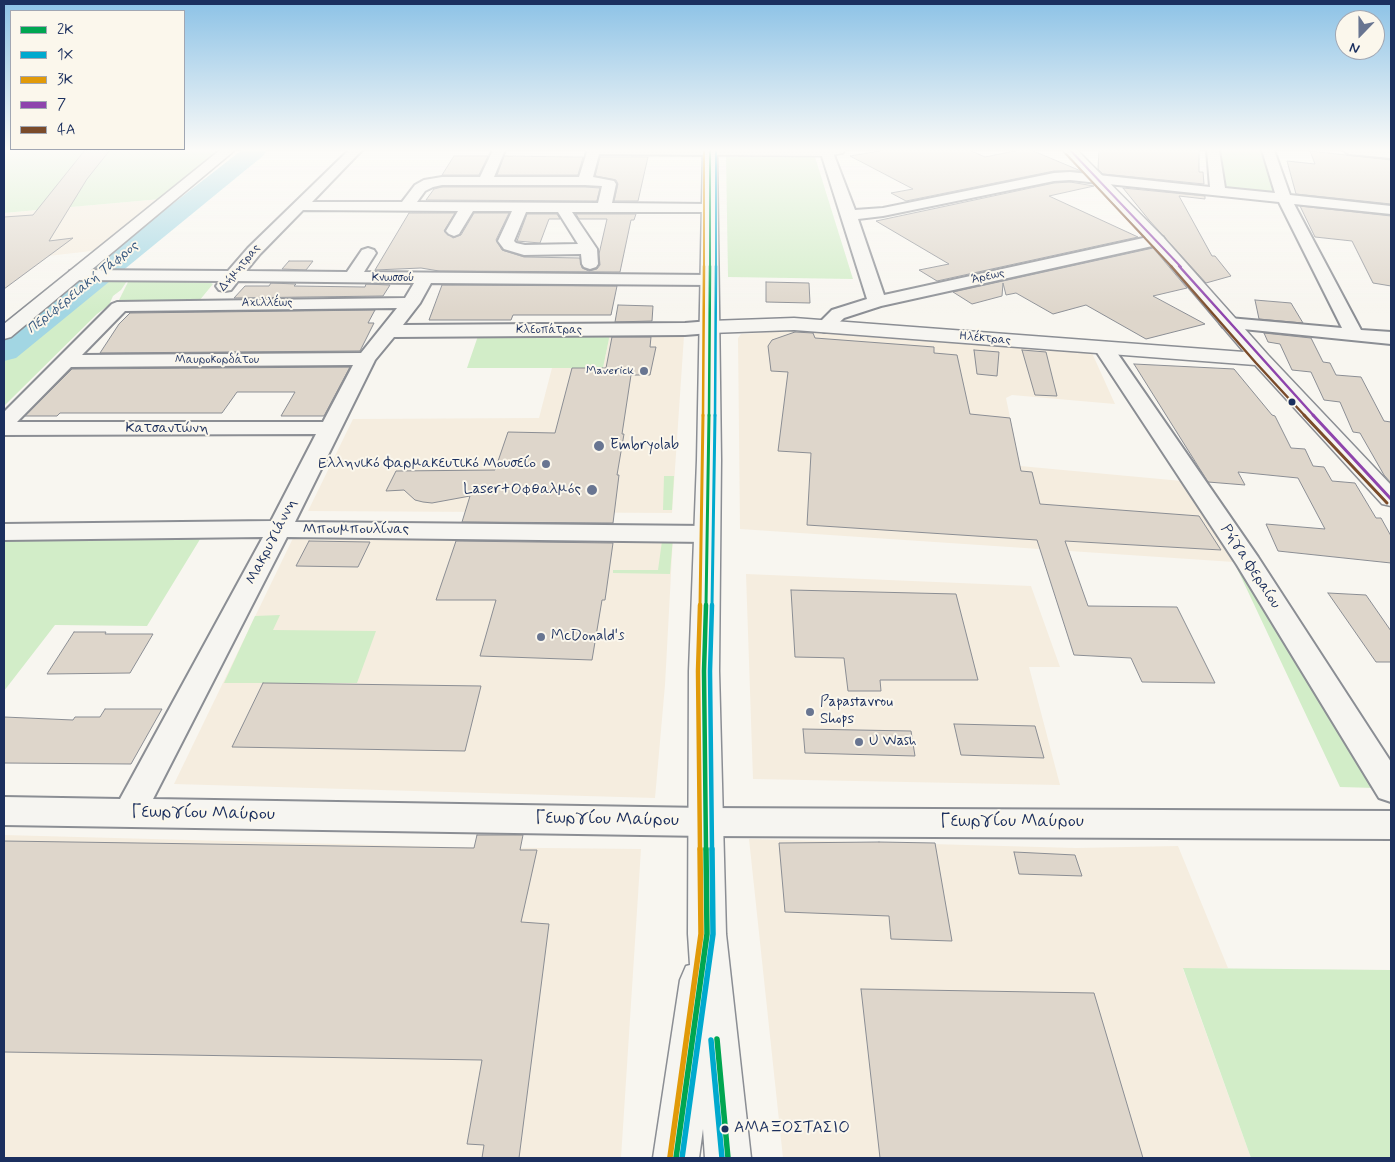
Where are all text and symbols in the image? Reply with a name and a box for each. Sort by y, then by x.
legend [10,10,185,150]
north arrow [1335,10,1385,60]
text: 2Κ [57,20,73,40]
text: N [1347,38,1362,58]
text: 1Χ [57,45,73,65]
text: 3Κ [57,70,73,90]
text: 7 [57,95,66,115]
text: 4Α [57,120,76,140]
water label: Περιφερειακή Τάφρος [24,238,142,338]
street label: Δήμητρας [216,242,264,294]
street label: Άρεως [970,266,1006,288]
street label: Κνωσσού [372,271,414,285]
street label: Αχιλλέως [242,296,292,310]
street label: Κλεοπάτρας [516,323,582,337]
street label: Ηλέκτρας [959,330,1011,348]
street label: Μαυροκορδάτου [175,353,259,367]
place label: Maverick [586,364,634,378]
marker: Maverick [638,365,650,377]
unlabelled marker [1287,397,1297,407]
street label: Κατσαντώνη [125,420,209,438]
place label: Embryolab [610,437,679,455]
marker: Embryolab [592,439,606,453]
place label: Ελληνικό Φαρμακευτικό Μουσείο [318,455,536,473]
marker: Ελληνικό Φαρμακευτικό Μουσείο [540,458,552,470]
place label: Laser+Οφθαλμός [463,481,581,499]
marker: Laser+Οφθαλμός [585,483,599,497]
street label: Μακρυγιάννη [243,496,301,588]
street label: Μπουμπουλίνας [303,521,409,539]
street label: Ρήγα Φεραίου [1216,522,1284,612]
place label: McDonald's [551,628,625,646]
marker: McDonald's [535,631,547,643]
place label: Papastavrou Shops [820,694,893,729]
marker: Papastavrou Shops [804,706,816,718]
place label: U Wash [869,733,917,751]
marker: U Wash [853,736,865,748]
street label: Γεωργίου Μαύρου [131,802,275,826]
street label: Γεωργίου Μαύρου [535,808,679,832]
street label: Γεωργίου Μαύρου [940,811,1084,833]
place label: ΑΜΑΞΟΣΤΑΣΙΟ [734,1119,850,1139]
marker: ΑΜΑΞΟΣΤΑΣΙΟ [720,1124,730,1134]

